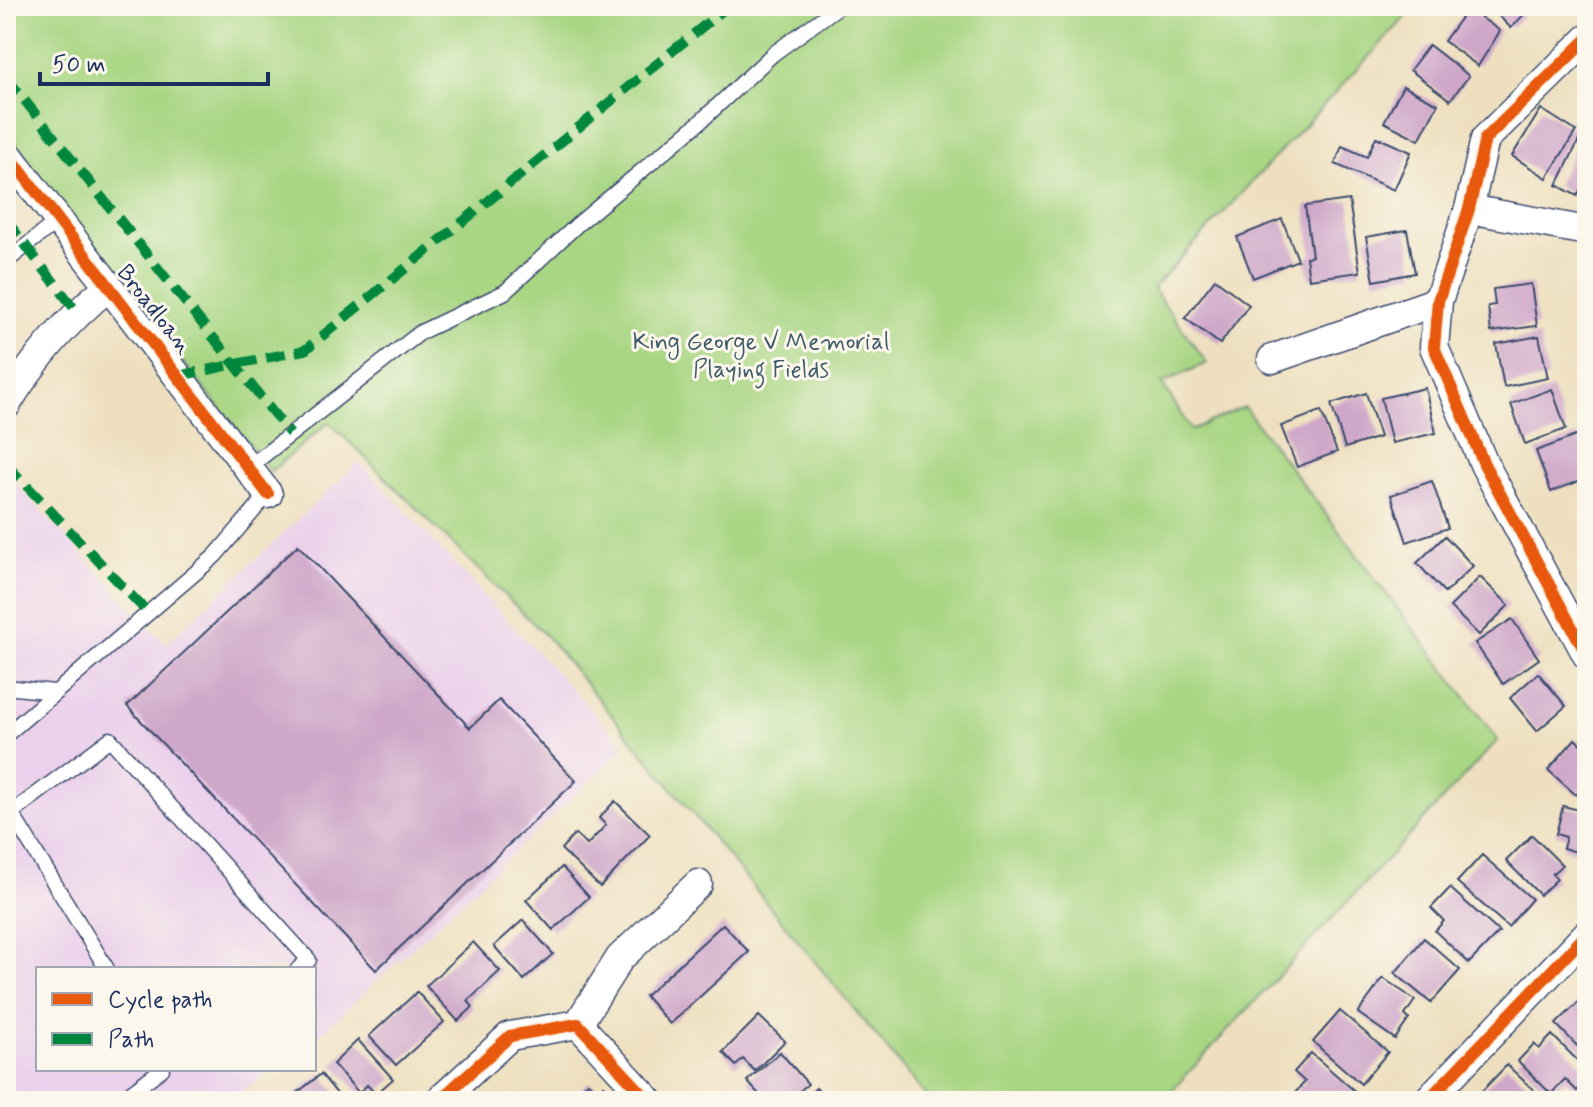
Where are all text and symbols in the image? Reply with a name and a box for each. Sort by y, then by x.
scale bar [40,36,268,86]
text: 50 m [52,50,106,81]
street label: Broadloan [109,259,199,362]
park label: King George V Memorial Playing Fields [632,327,890,389]
legend [36,967,316,1071]
text: Cycle path [108,985,213,1016]
text: Path [108,1025,154,1056]

